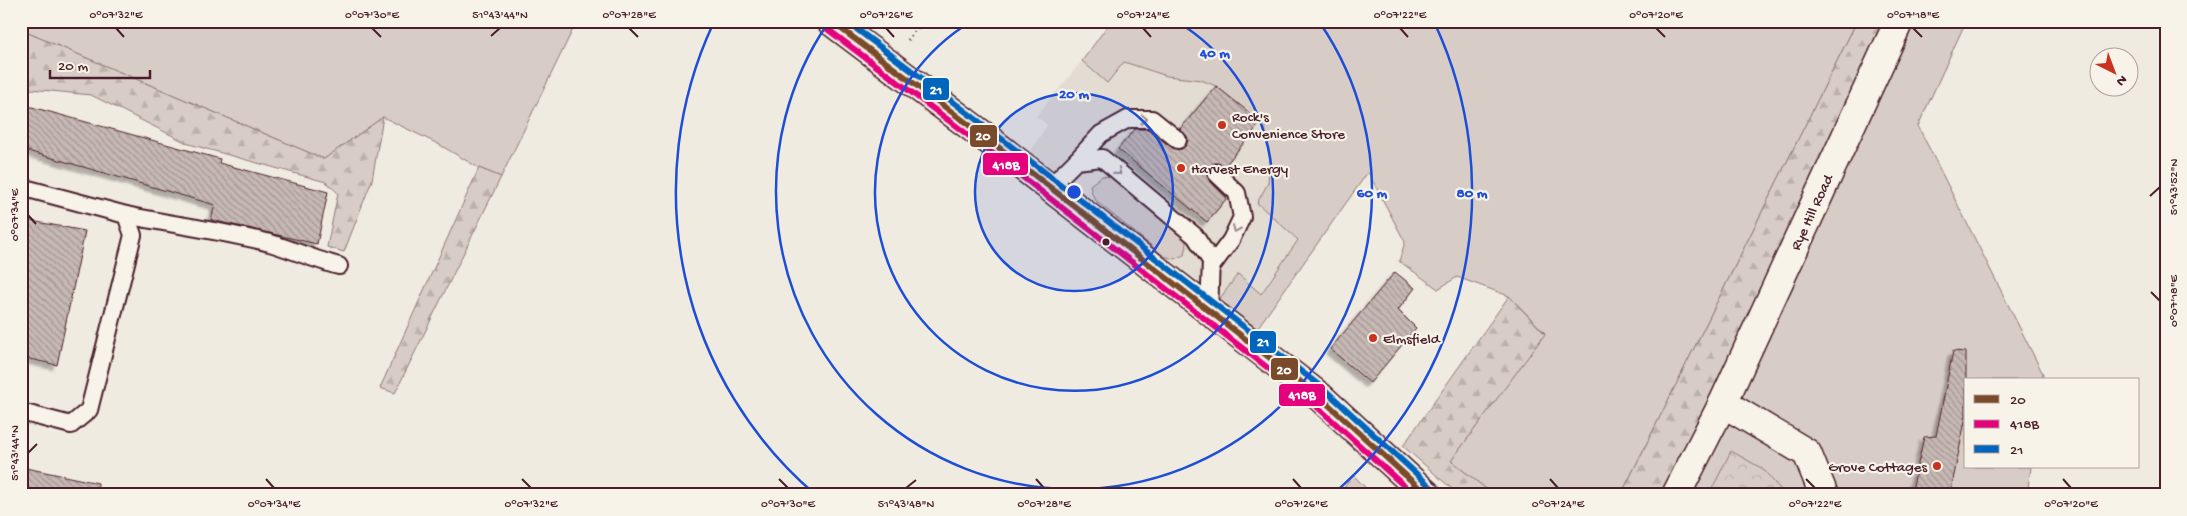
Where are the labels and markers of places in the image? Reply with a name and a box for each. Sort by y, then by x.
place label: Rock's Convenience Store [1232,109,1345,144]
marker: Rock's Convenience Store [1216,119,1228,131]
place label: Harvest Energy [1191,161,1289,179]
marker: Harvest Energy [1175,162,1187,174]
centre of rings [1065,183,1083,201]
unlabelled marker [1101,237,1111,247]
place label: Elmsfield [1383,331,1441,349]
marker: Elmsfield [1367,332,1379,344]
place label: Grove Cottages [1828,459,1927,477]
marker: Grove Cottages [1931,460,1943,472]

